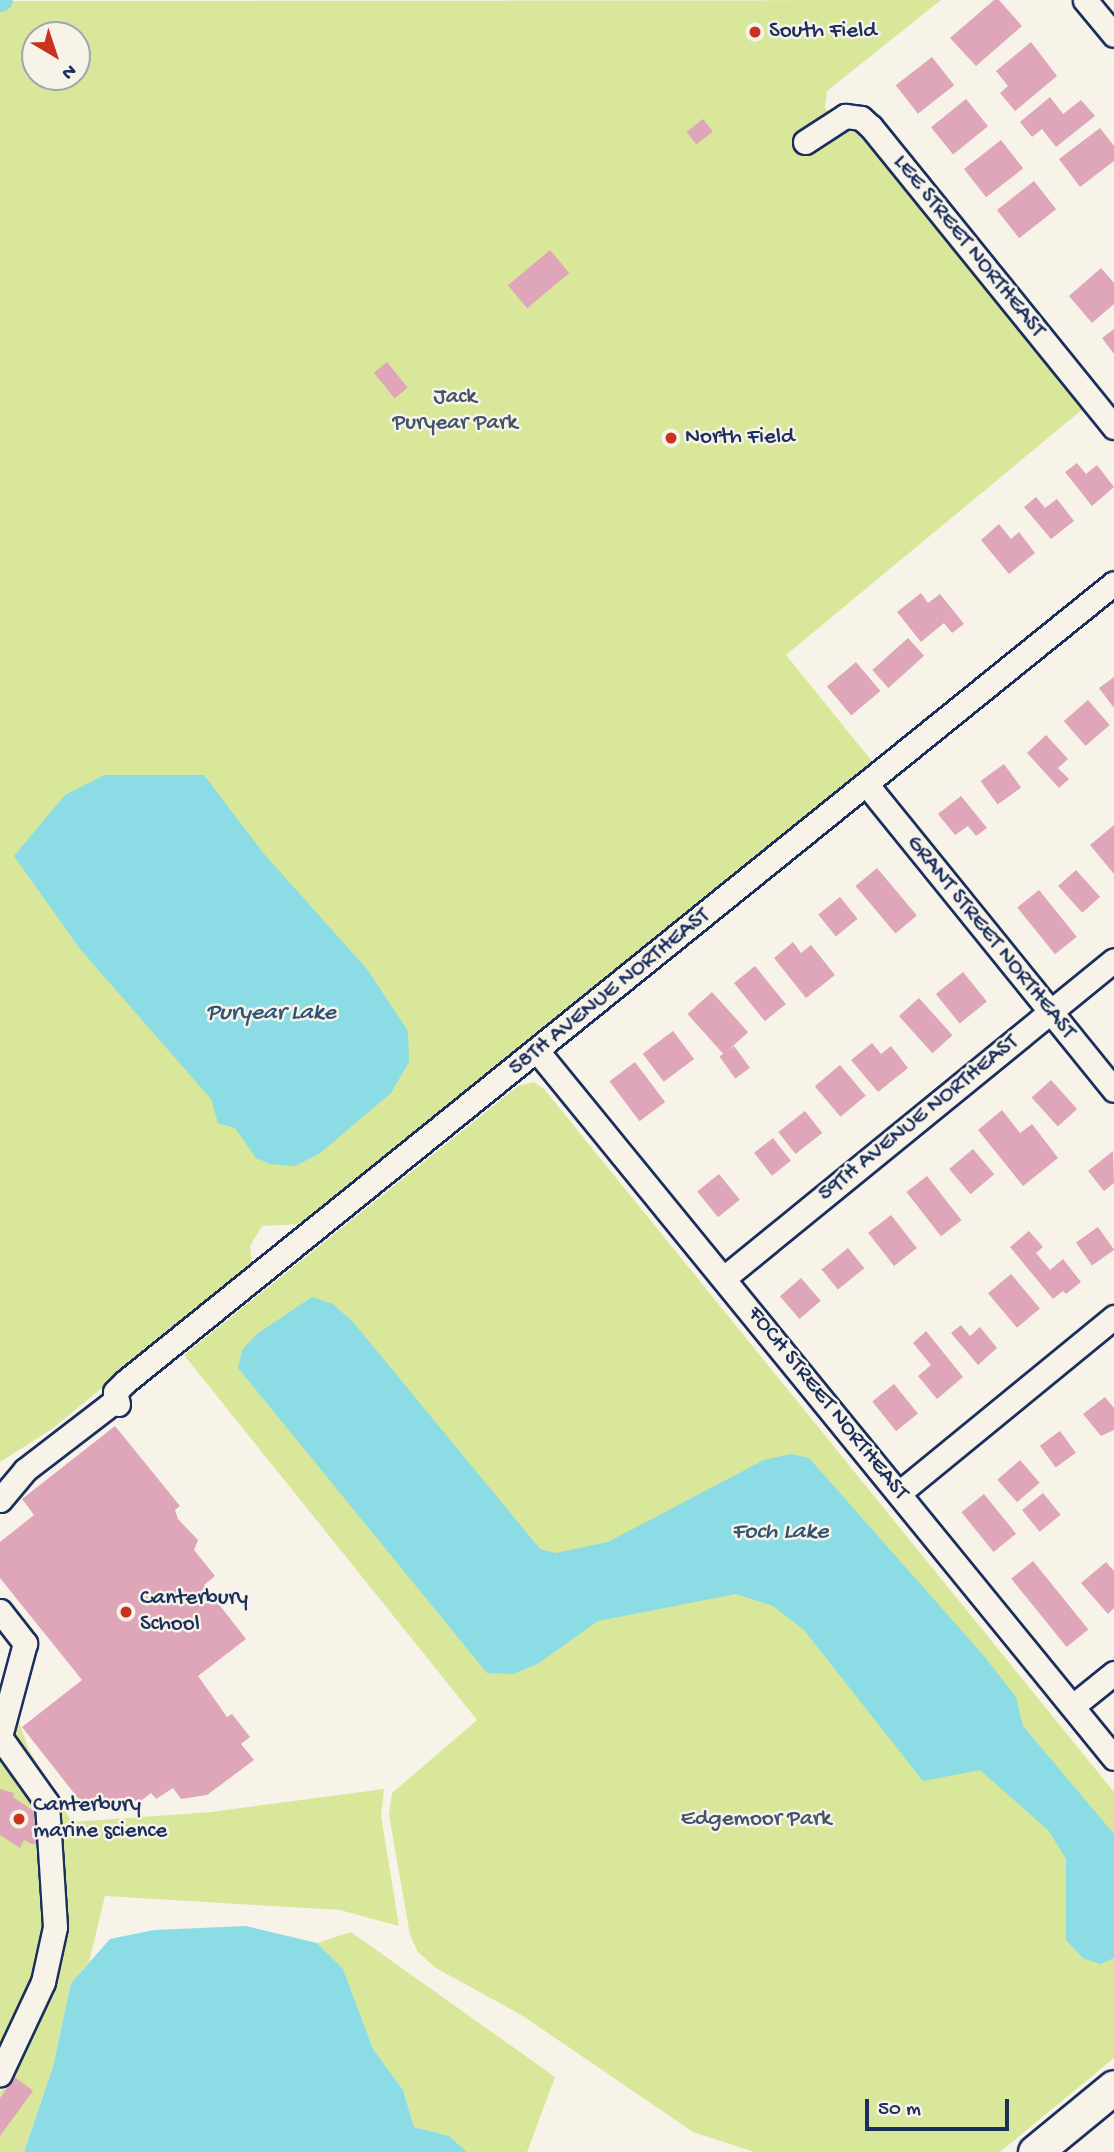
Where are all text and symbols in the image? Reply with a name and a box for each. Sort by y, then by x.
place label: South Field [769,18,877,46]
north arrow [21,21,91,91]
marker: South Field [747,24,763,40]
text: N [56,58,80,84]
street label: LEE STREET NORTHEAST [886,150,1050,344]
park label: Jack Puryear Park [392,384,518,438]
place label: North Field [685,424,794,452]
marker: North Field [663,430,679,446]
street label: GRANT STREET NORTHEAST [899,831,1081,1045]
street label: 58TH AVENUE NORTHEAST [504,903,716,1083]
water label: Puryear Lake [206,1000,336,1028]
street label: 59TH AVENUE NORTHEAST [813,1030,1025,1208]
street label: FOCH STREET NORTHEAST [740,1301,914,1507]
water label: Foch Lake [732,1519,828,1547]
place label: Canterbury School [140,1585,248,1639]
marker: Canterbury School [118,1604,134,1620]
place label: Canterbury marine science [33,1792,167,1846]
park label: Edgemoor Park [681,1806,831,1834]
marker: Canterbury marine science [11,1811,27,1827]
scale bar [869,2086,1012,2130]
text: 50 m [878,2098,921,2123]

